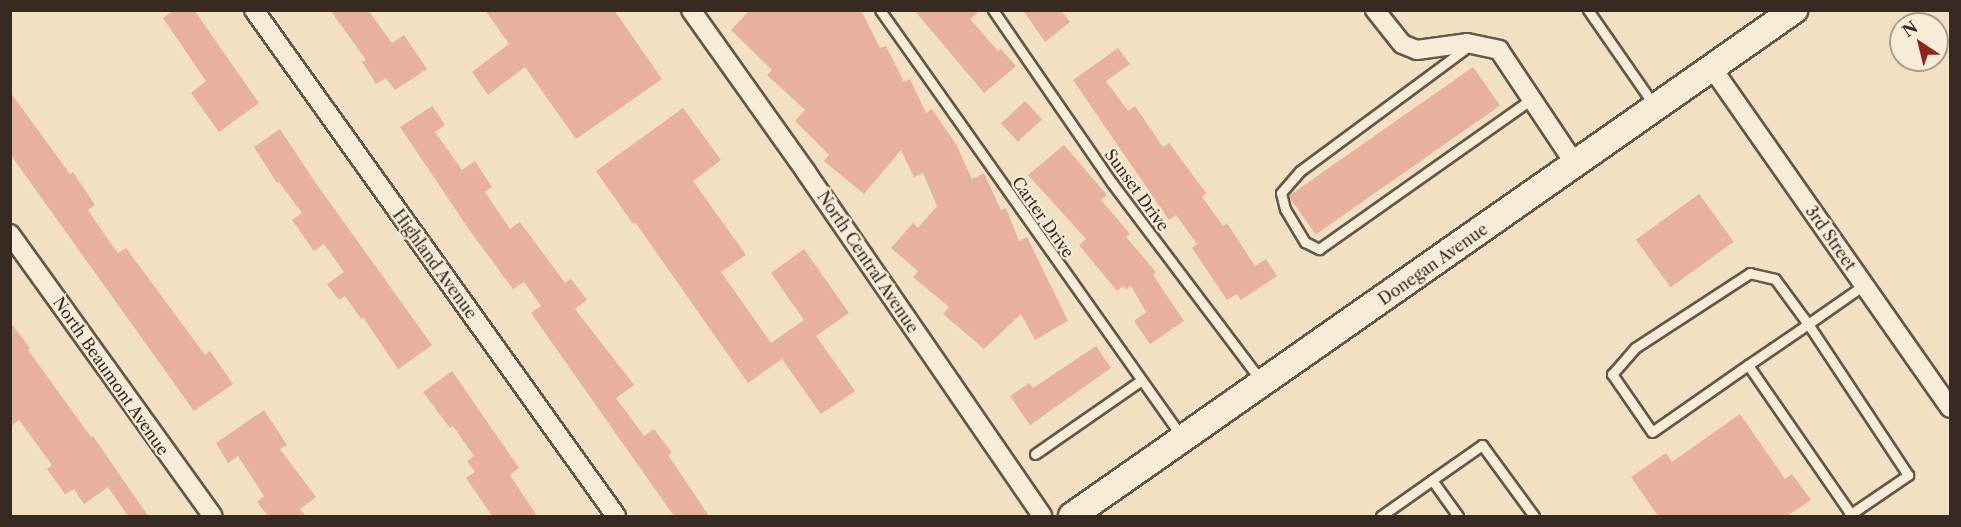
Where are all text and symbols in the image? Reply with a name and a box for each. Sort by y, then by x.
north arrow [1889,12,1949,72]
text: N [1898,17,1921,41]
street label: Sunset Drive [1101,145,1173,235]
street label: Carter Drive [1008,173,1078,261]
street label: North Central Avenue [813,187,923,337]
street label: 3rd Street [1802,202,1860,274]
street label: Highland Avenue [389,205,481,323]
street label: Donegan Avenue [1374,219,1492,309]
street label: North Beaumont Avenue [49,293,173,459]

